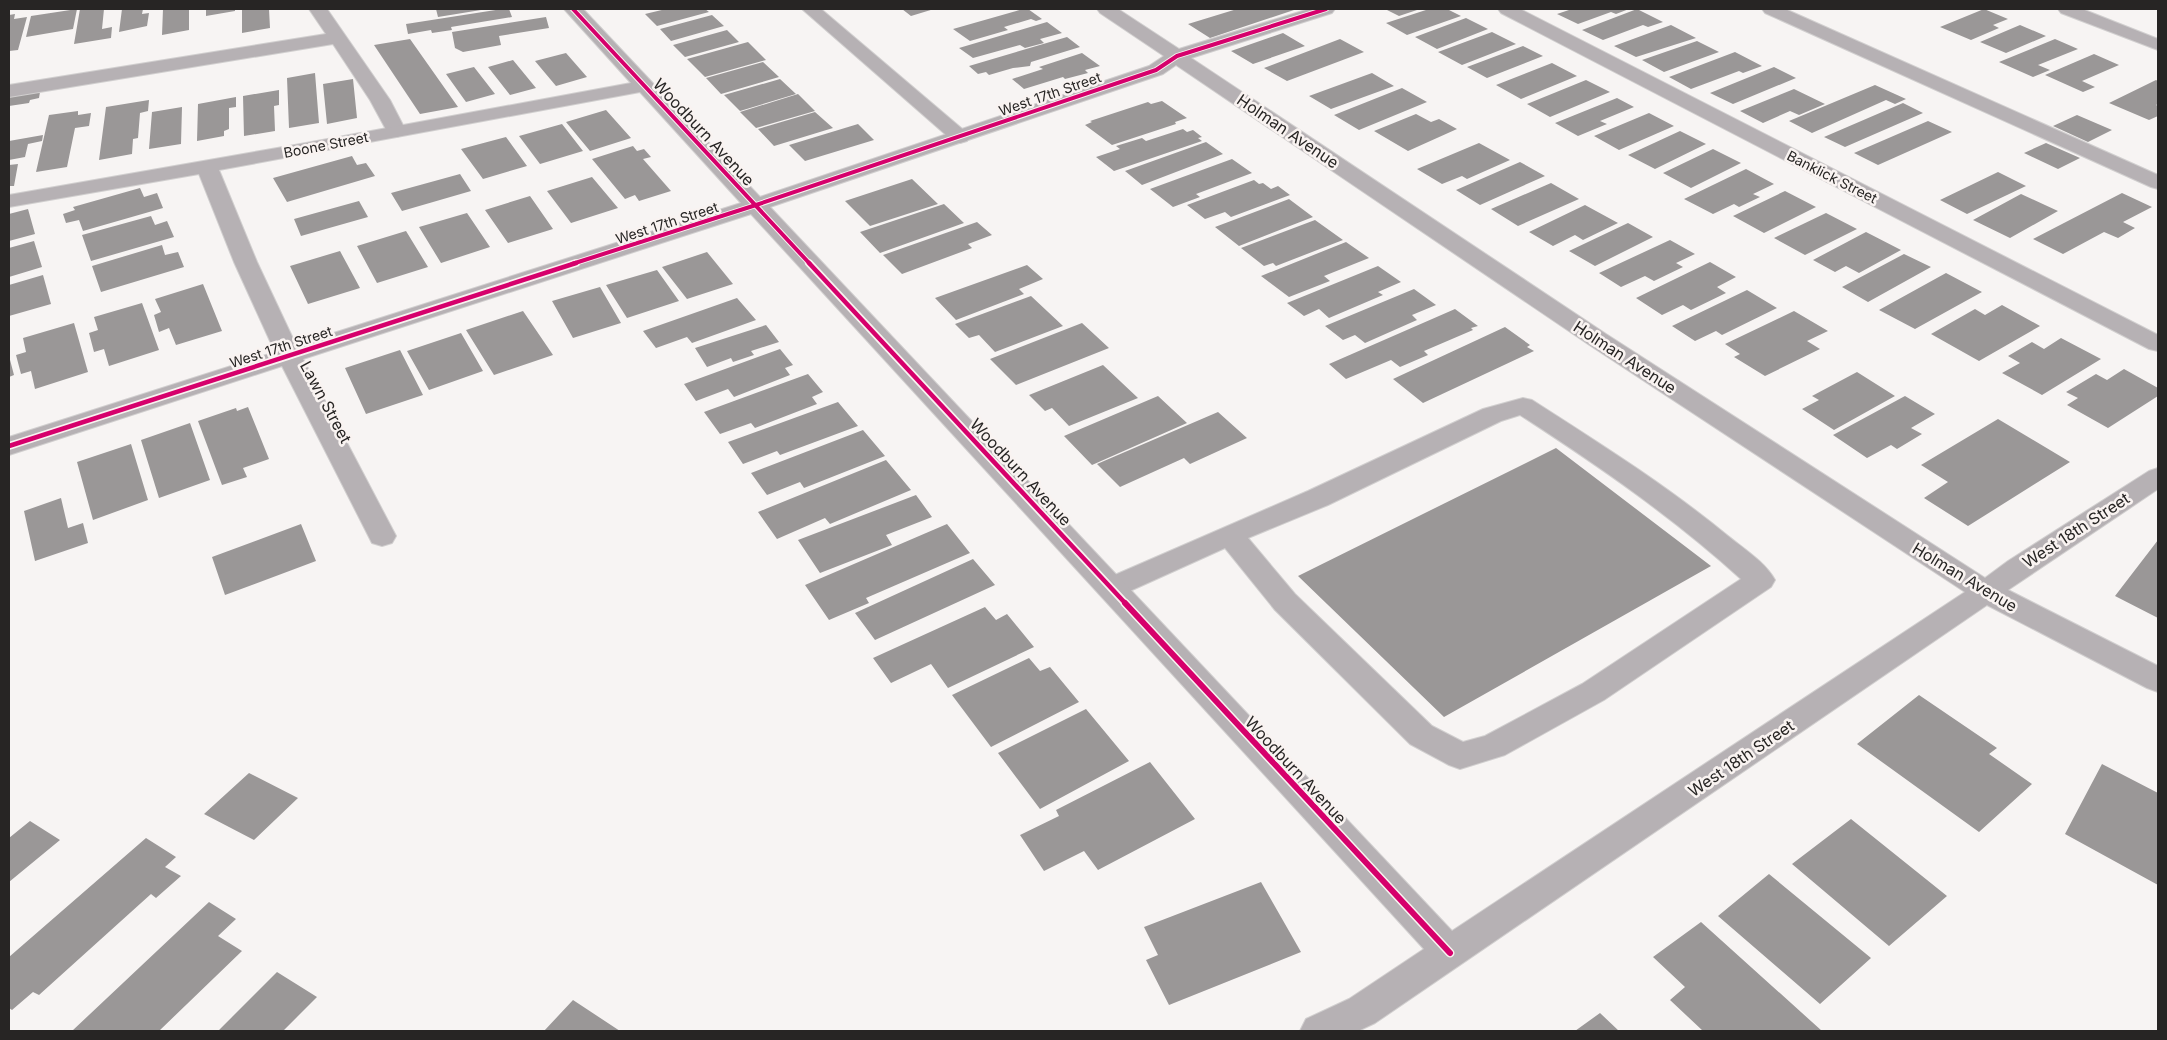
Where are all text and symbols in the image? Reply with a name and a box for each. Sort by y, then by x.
street label: West 17th Street [996,68,1104,119]
street label: Woodburn Avenue [649,74,759,190]
street label: Holman Avenue [1233,90,1343,172]
street label: Boone Street [282,128,370,161]
street label: Banklick Street [1784,147,1881,207]
street label: West 17th Street [613,198,721,247]
street label: Holman Avenue [1570,316,1680,398]
street label: West 17th Street [227,322,335,371]
street label: Lawn Street [296,357,356,447]
street label: Woodburn Avenue [966,414,1076,530]
street label: West 18th Street [2019,488,2133,572]
street label: Holman Avenue [1909,538,2021,616]
street label: Woodburn Avenue [1241,712,1351,828]
street label: West 18th Street [1684,715,1798,801]

